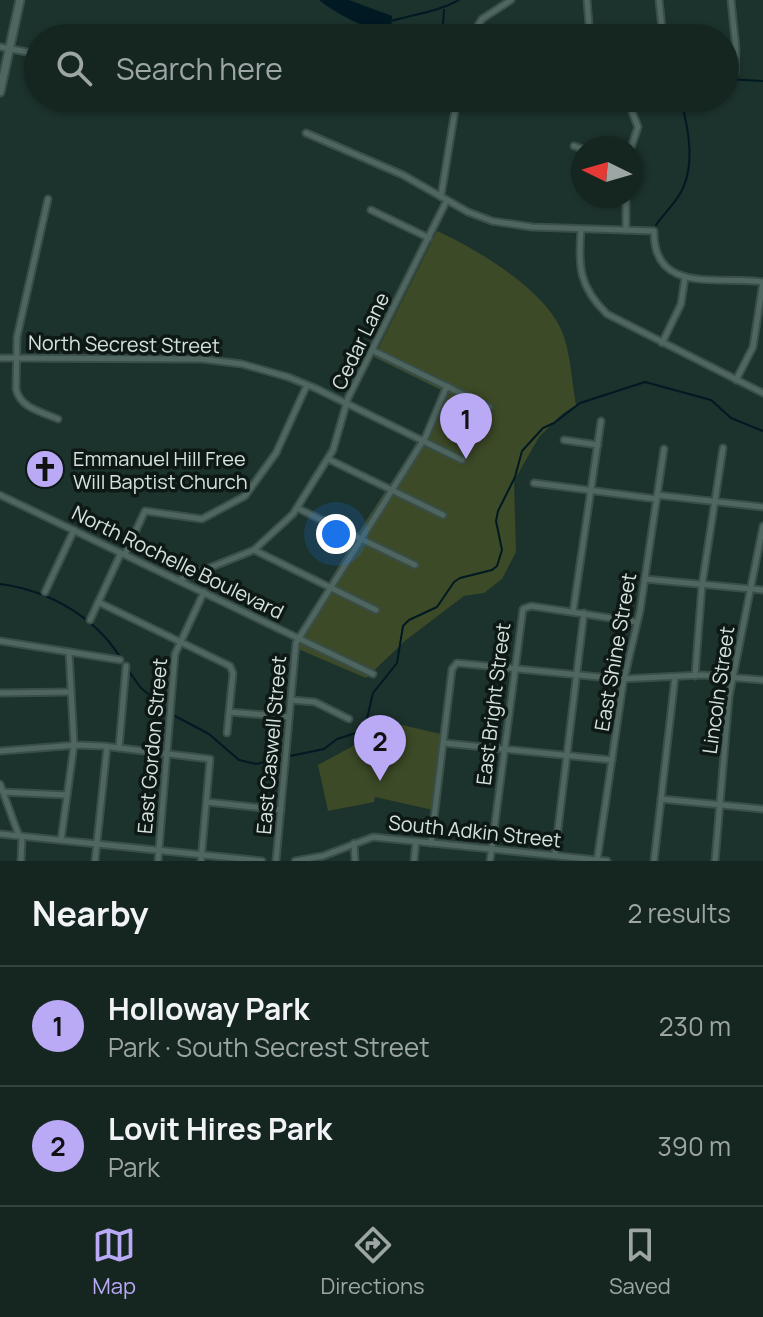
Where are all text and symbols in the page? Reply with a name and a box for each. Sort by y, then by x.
search box [24,24,739,112]
icon: search [52,46,96,90]
text: Search here [116,48,283,89]
north arrow [571,136,643,208]
street label: Cedar Lane [325,288,395,394]
street label: North Secrest Street [28,329,220,359]
pin: 1 [440,393,492,459]
place label: Emmanuel Hill Free Will Baptist Church [73,445,248,495]
church icon: Emmanuel Hill Free Will Baptist Church [24,448,66,490]
street label: North Rochelle Boulevard [68,499,288,625]
your location [316,514,356,554]
street label: East Shine Street [588,571,642,733]
street label: East Bright Street [470,621,516,787]
street label: Lincoln Street [696,624,740,756]
street label: East Caswell Street [250,655,292,835]
street label: East Gordon Street [131,657,173,835]
pin: 2 [354,715,406,781]
street label: South Adkin Street [387,808,563,854]
text: Nearby [32,890,148,936]
text: 2 results [627,895,731,931]
text: Holloway Park [108,988,309,1029]
text: 1 [52,1008,64,1044]
text: 230 m [659,1008,731,1044]
text: Park · South Secrest Street [108,1029,430,1065]
text: Lovit Hires Park [108,1108,332,1149]
text: 2 [50,1128,66,1164]
text: 390 m [657,1128,731,1164]
text: Park [108,1149,160,1185]
tab: Map [92,1223,136,1301]
tab: Directions [320,1223,425,1301]
tab: Saved [609,1223,671,1301]

